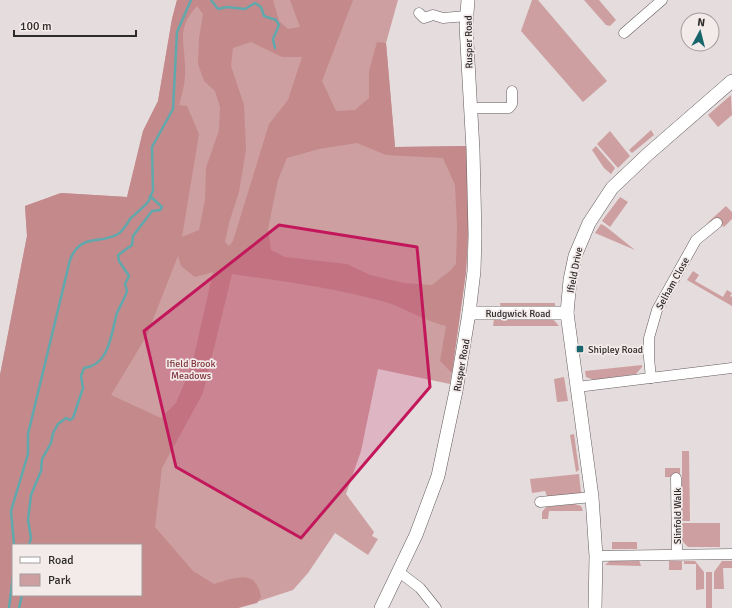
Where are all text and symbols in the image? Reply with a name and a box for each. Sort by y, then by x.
scale bar [14,12,136,38]
north arrow [680,12,720,52]
street label: Rusper Road [463,15,475,69]
text: N [697,16,706,29]
text: 100 m [20,19,52,34]
street label: Ifield Drive [565,246,585,294]
street label: Selham Close [654,255,692,312]
street label: Rudgwick Road [485,308,551,320]
street label: Rusper Road [451,338,473,392]
marker: Shipley Road [575,344,585,354]
place label: Shipley Road [588,344,643,356]
park label: Ifield Brook Meadows [167,358,215,382]
street label: Slinfold Walk [672,488,684,544]
legend [12,544,142,596]
text: Road [48,553,74,568]
text: Park [48,573,71,588]

